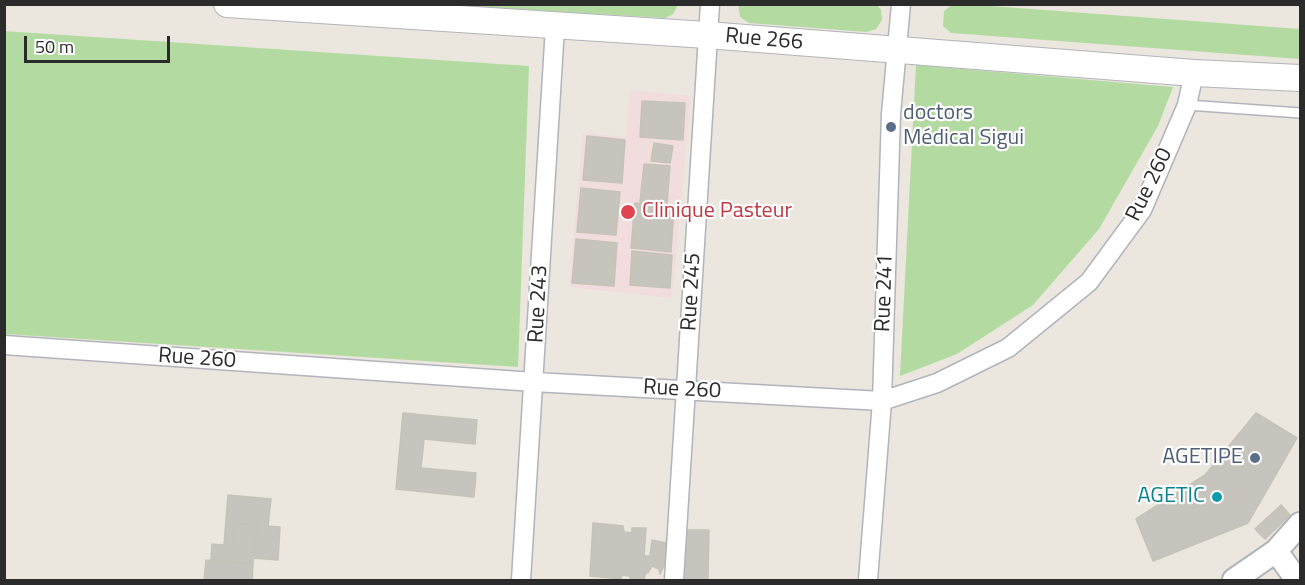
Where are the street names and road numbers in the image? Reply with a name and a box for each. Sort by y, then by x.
street label: Rue 266 [724,23,804,57]
street label: Rue 260 [1121,144,1179,226]
street label: Rue 245 [677,252,707,332]
street label: Rue 241 [870,254,900,332]
street label: Rue 243 [524,264,554,344]
street label: Rue 260 [157,343,237,375]
street label: Rue 260 [642,375,722,405]

